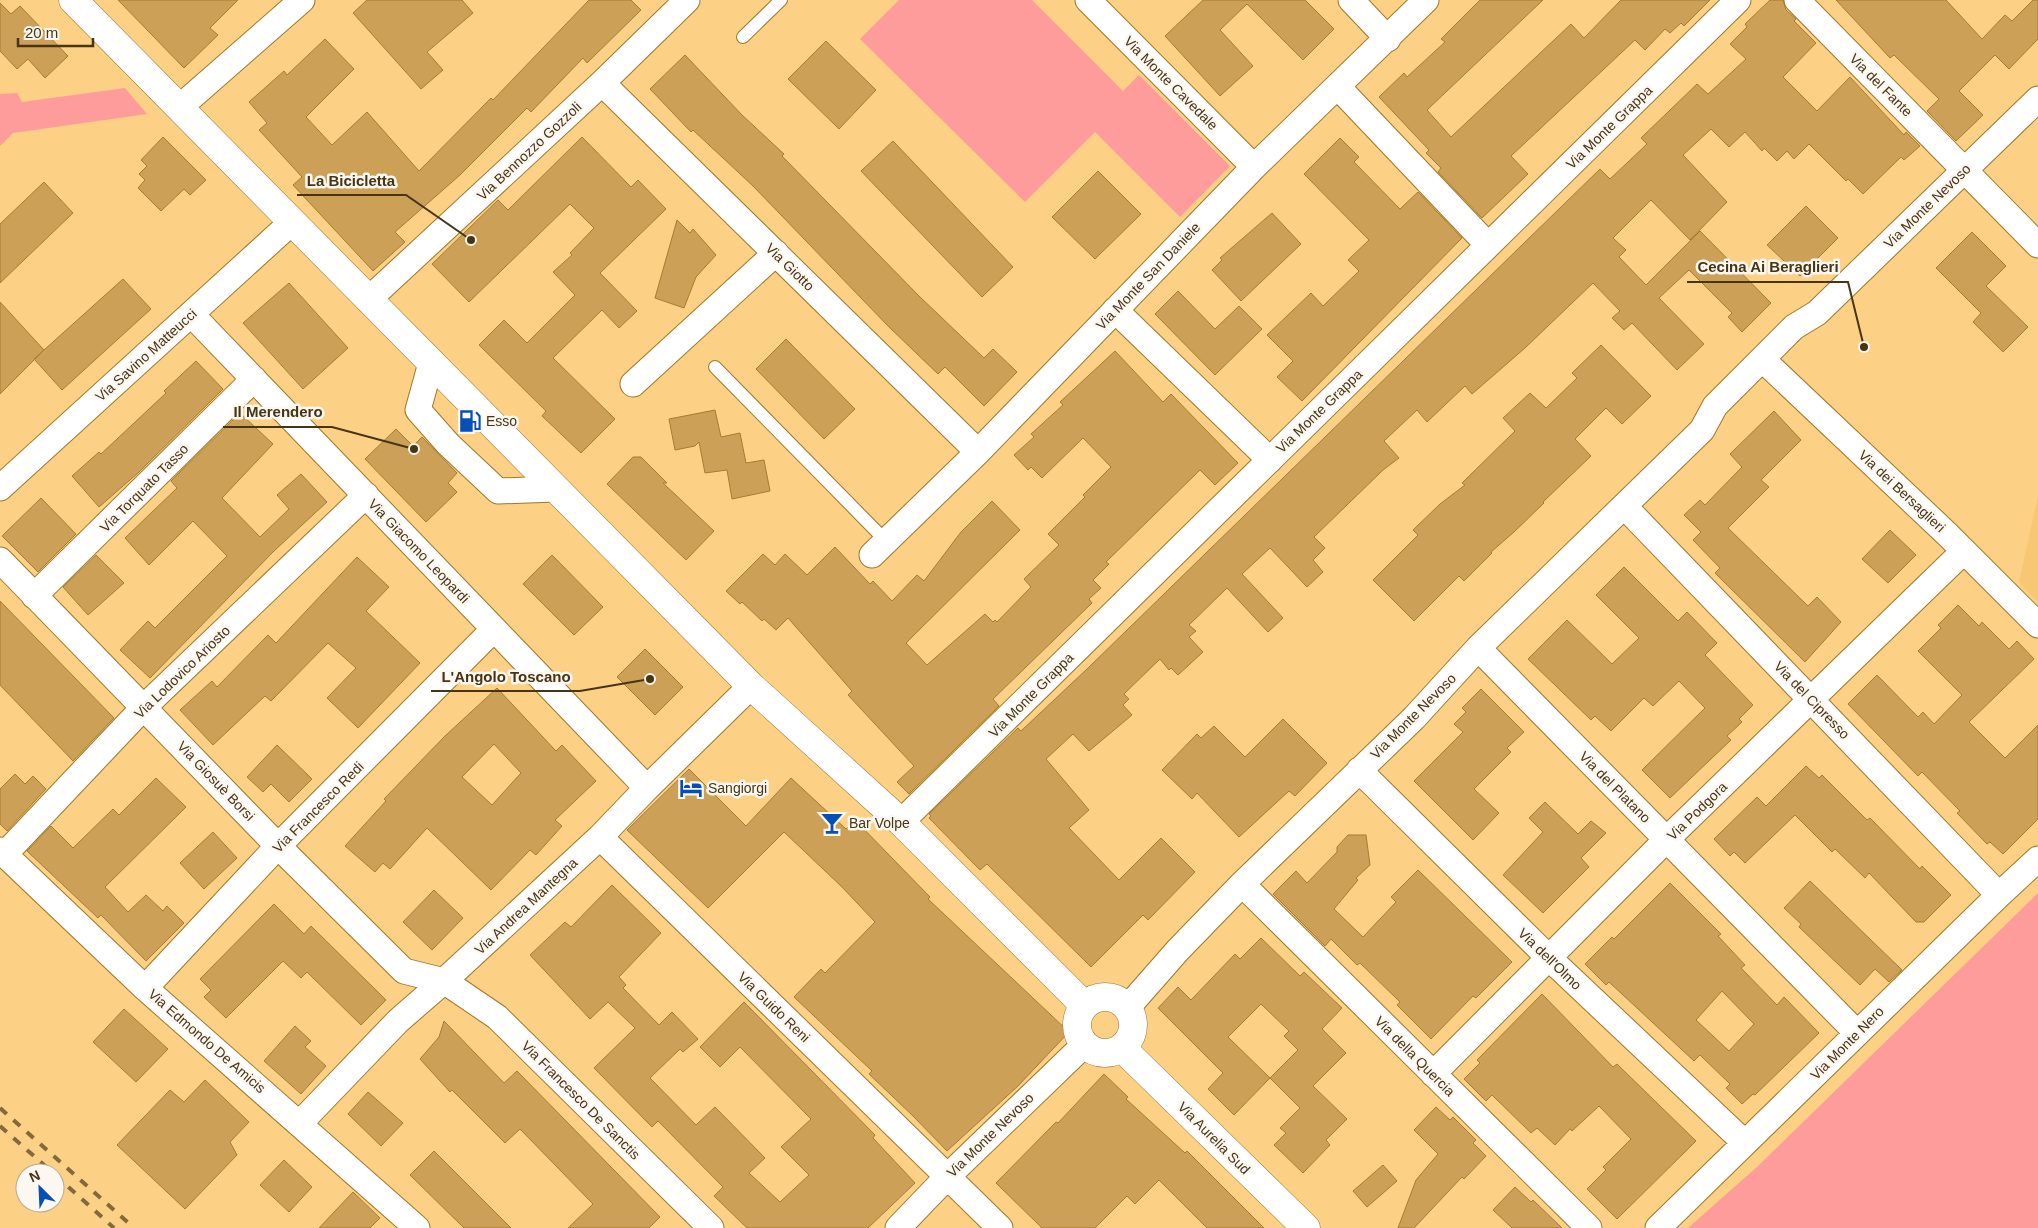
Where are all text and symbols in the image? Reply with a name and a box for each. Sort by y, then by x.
scale bar [18,15,92,47]
text: 20 m [25,24,58,41]
street label: Via Monte Cavedale [1121,33,1221,133]
street label: Via del Fante [1846,50,1916,120]
street label: Via Monte Grappa [1563,82,1655,172]
street label: Via Bennozzo Gozzoli [474,99,584,203]
street label: Via Monte Nevoso [1880,160,1974,251]
callout: La Bicicletta [297,165,406,195]
text: La Bicicletta [307,172,396,189]
street label: Via Monte San Daniele [1093,219,1204,333]
street label: Via Giotto [762,240,818,294]
callout: Cecina Ai Beraglieri [1687,252,1848,282]
text: Cecina Ai Beraglieri [1697,258,1839,275]
street label: Via Savino Matteucci [92,305,200,405]
street label: Via Monte Grappa [1273,366,1365,456]
callout: Il Merendero [223,397,332,427]
text: Il Merendero [233,403,323,420]
fuel station icon: Esso [457,408,483,434]
place label: Esso [486,413,517,429]
street label: Via Torquato Tasso [97,440,192,535]
street label: Via dei Bersaglieri [1855,447,1949,535]
street label: Via Giacomo Leopardi [365,496,473,606]
street label: Via Lodovico Ariosto [131,622,233,722]
street label: Via Monte Grappa [985,649,1077,741]
street label: Via del Cipresso [1771,658,1853,742]
callout: L'Angolo Toscano [431,661,580,691]
text: L'Angolo Toscano [441,668,571,685]
street label: Via Monte Nevoso [1367,670,1459,762]
street label: Via Giosuè Borsi [174,738,258,824]
street label: Via del Platano [1576,748,1654,826]
street label: Via Francesco Redi [269,758,367,856]
hotel icon: Sangiorgi [678,775,704,801]
street label: Via Podgora [1664,778,1730,843]
place label: Sangiorgi [708,780,767,796]
bar icon: Bar Volpe [819,810,845,836]
place label: Bar Volpe [849,815,910,831]
street label: Via Andrea Mantegna [471,854,581,958]
street label: Via dell'Olmo [1515,925,1585,993]
street label: Via Guido Reni [735,969,813,1045]
street label: Via Edmondo De Amicis [145,986,269,1096]
street label: Via Monte Nero [1807,1003,1887,1083]
street label: Via della Quercia [1372,1013,1458,1099]
street label: Via Francesco De Sanctis [518,1037,644,1163]
street label: Via Monte Nevoso [943,1089,1037,1180]
street label: Via Aurelia Sud [1175,1099,1253,1177]
north arrow [15,1163,65,1213]
text: N [27,1167,43,1185]

